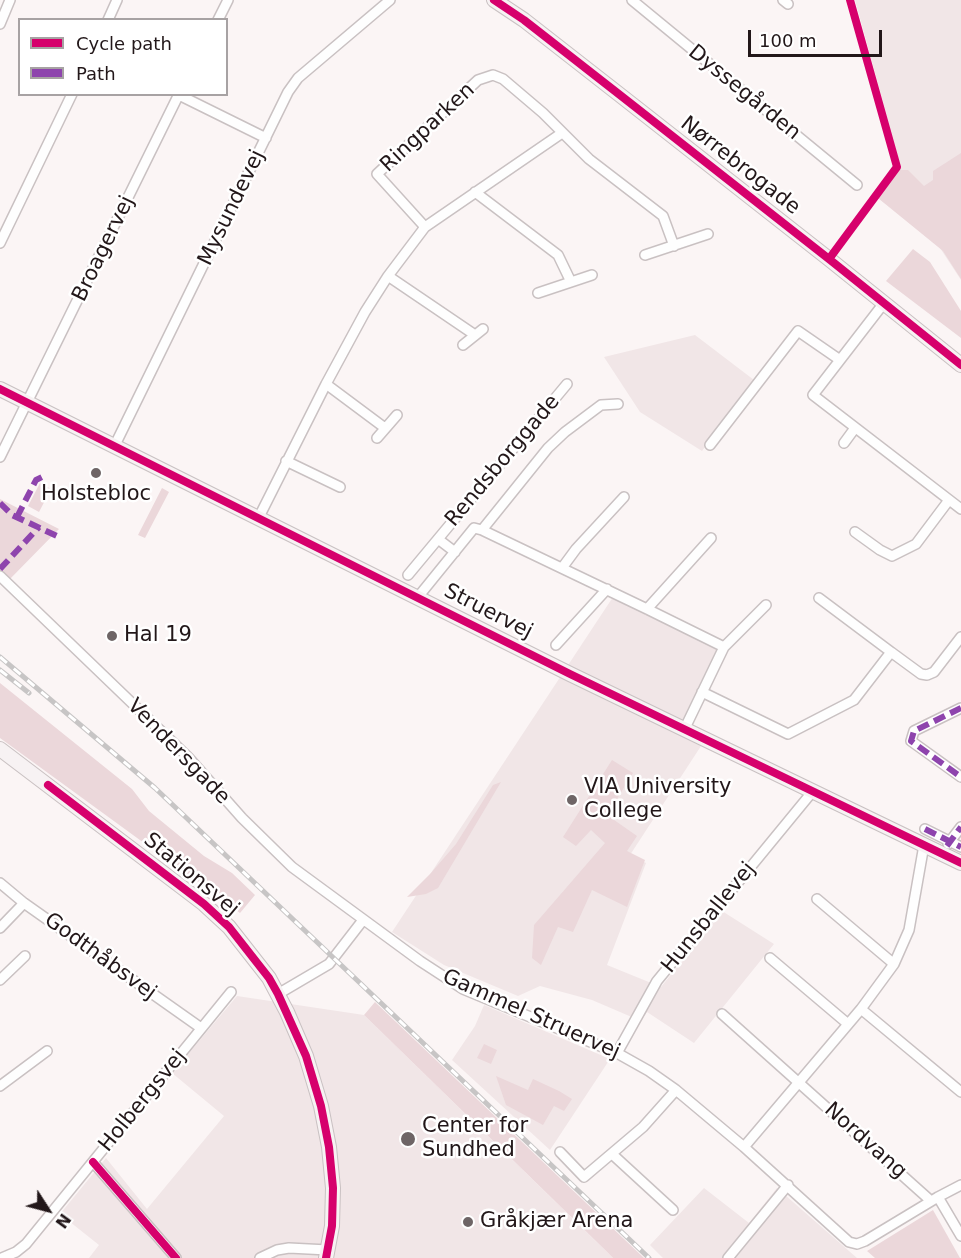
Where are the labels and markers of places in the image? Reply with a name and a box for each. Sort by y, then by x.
marker: Holstebloc [89,466,103,480]
place label: Holstebloc [41,482,151,508]
place label: Hal 19 [124,623,192,649]
marker: Hal 19 [105,629,119,643]
place label: VIA University College [584,775,732,825]
marker: VIA University College [565,793,579,807]
place label: Center for Sundhed [422,1114,528,1164]
marker: Center for Sundhed [399,1130,417,1148]
place label: Gråkjær Arena [480,1209,633,1235]
marker: Gråkjær Arena [461,1215,475,1229]

